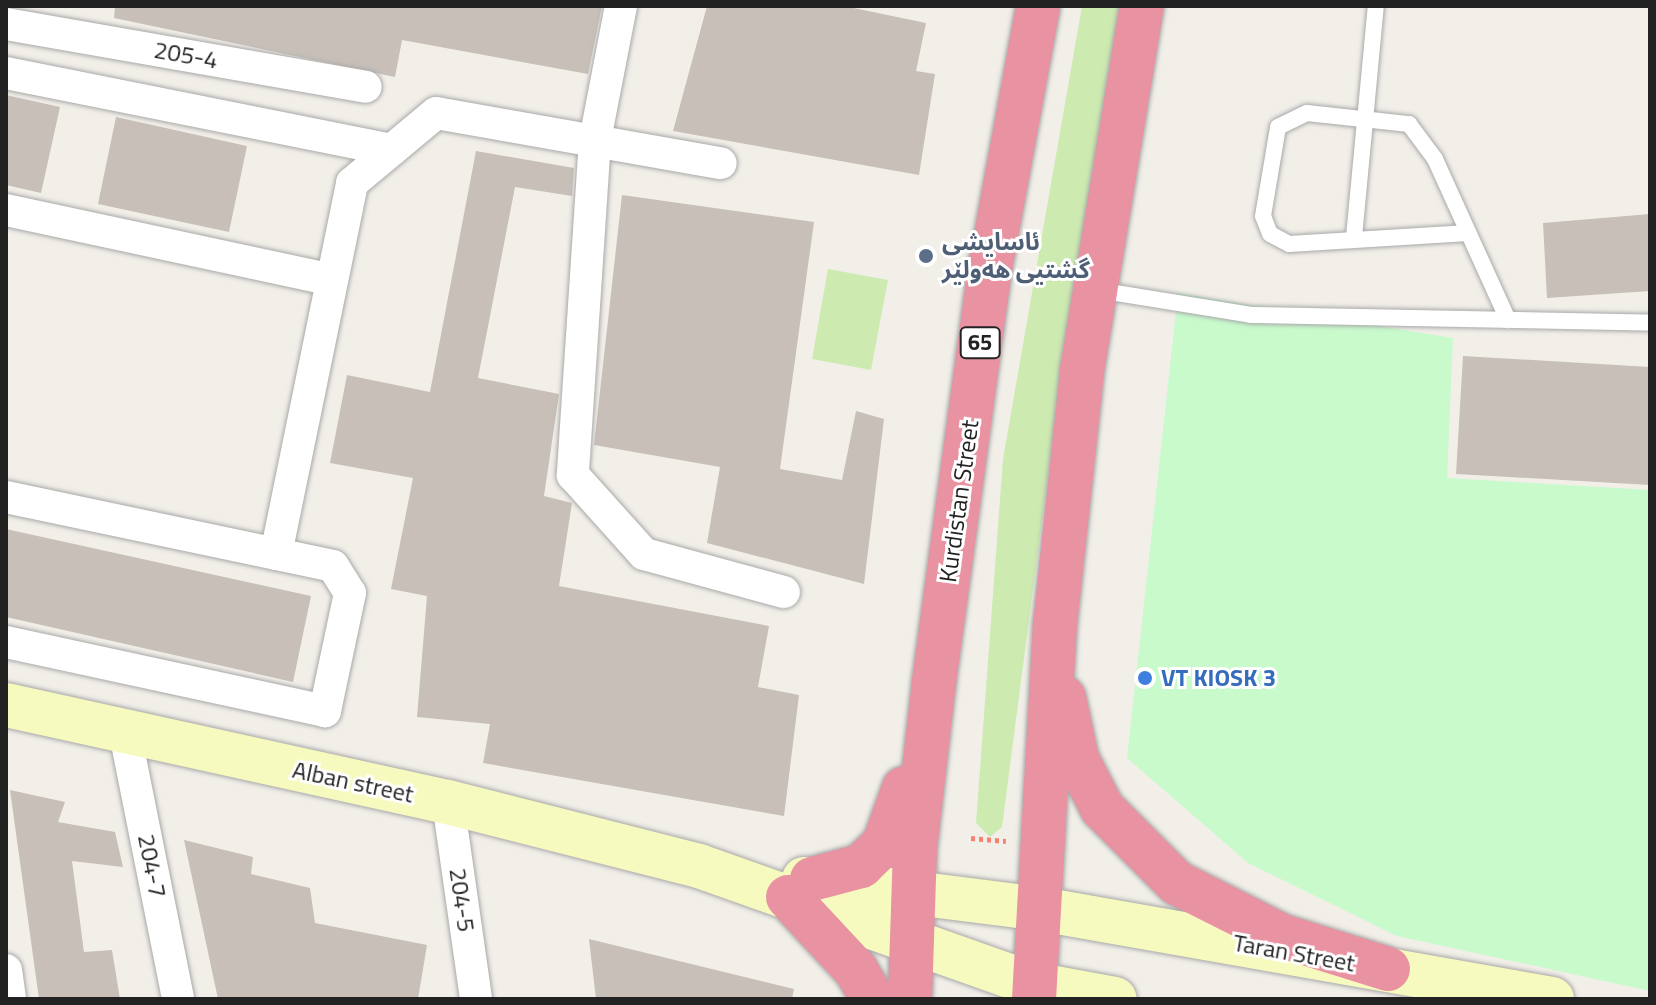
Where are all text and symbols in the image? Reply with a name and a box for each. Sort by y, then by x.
street label: 205-4 [152,35,220,75]
place label: ئاسایشی گشتیی هەولێر [942,228,1090,284]
marker: ئاسایشی گشتیی هەولێر [917,247,935,265]
road number: 65 [958,325,1002,361]
street label: Kurdistan Street [933,418,985,584]
place label: VT KIOSK 3 [1161,664,1276,692]
marker: VT KIOSK 3 [1136,669,1154,687]
street label: Alban street [290,755,416,809]
street label: 204-7 [132,832,172,900]
street label: 204-5 [443,866,481,934]
street label: Taran Street [1231,928,1357,978]

